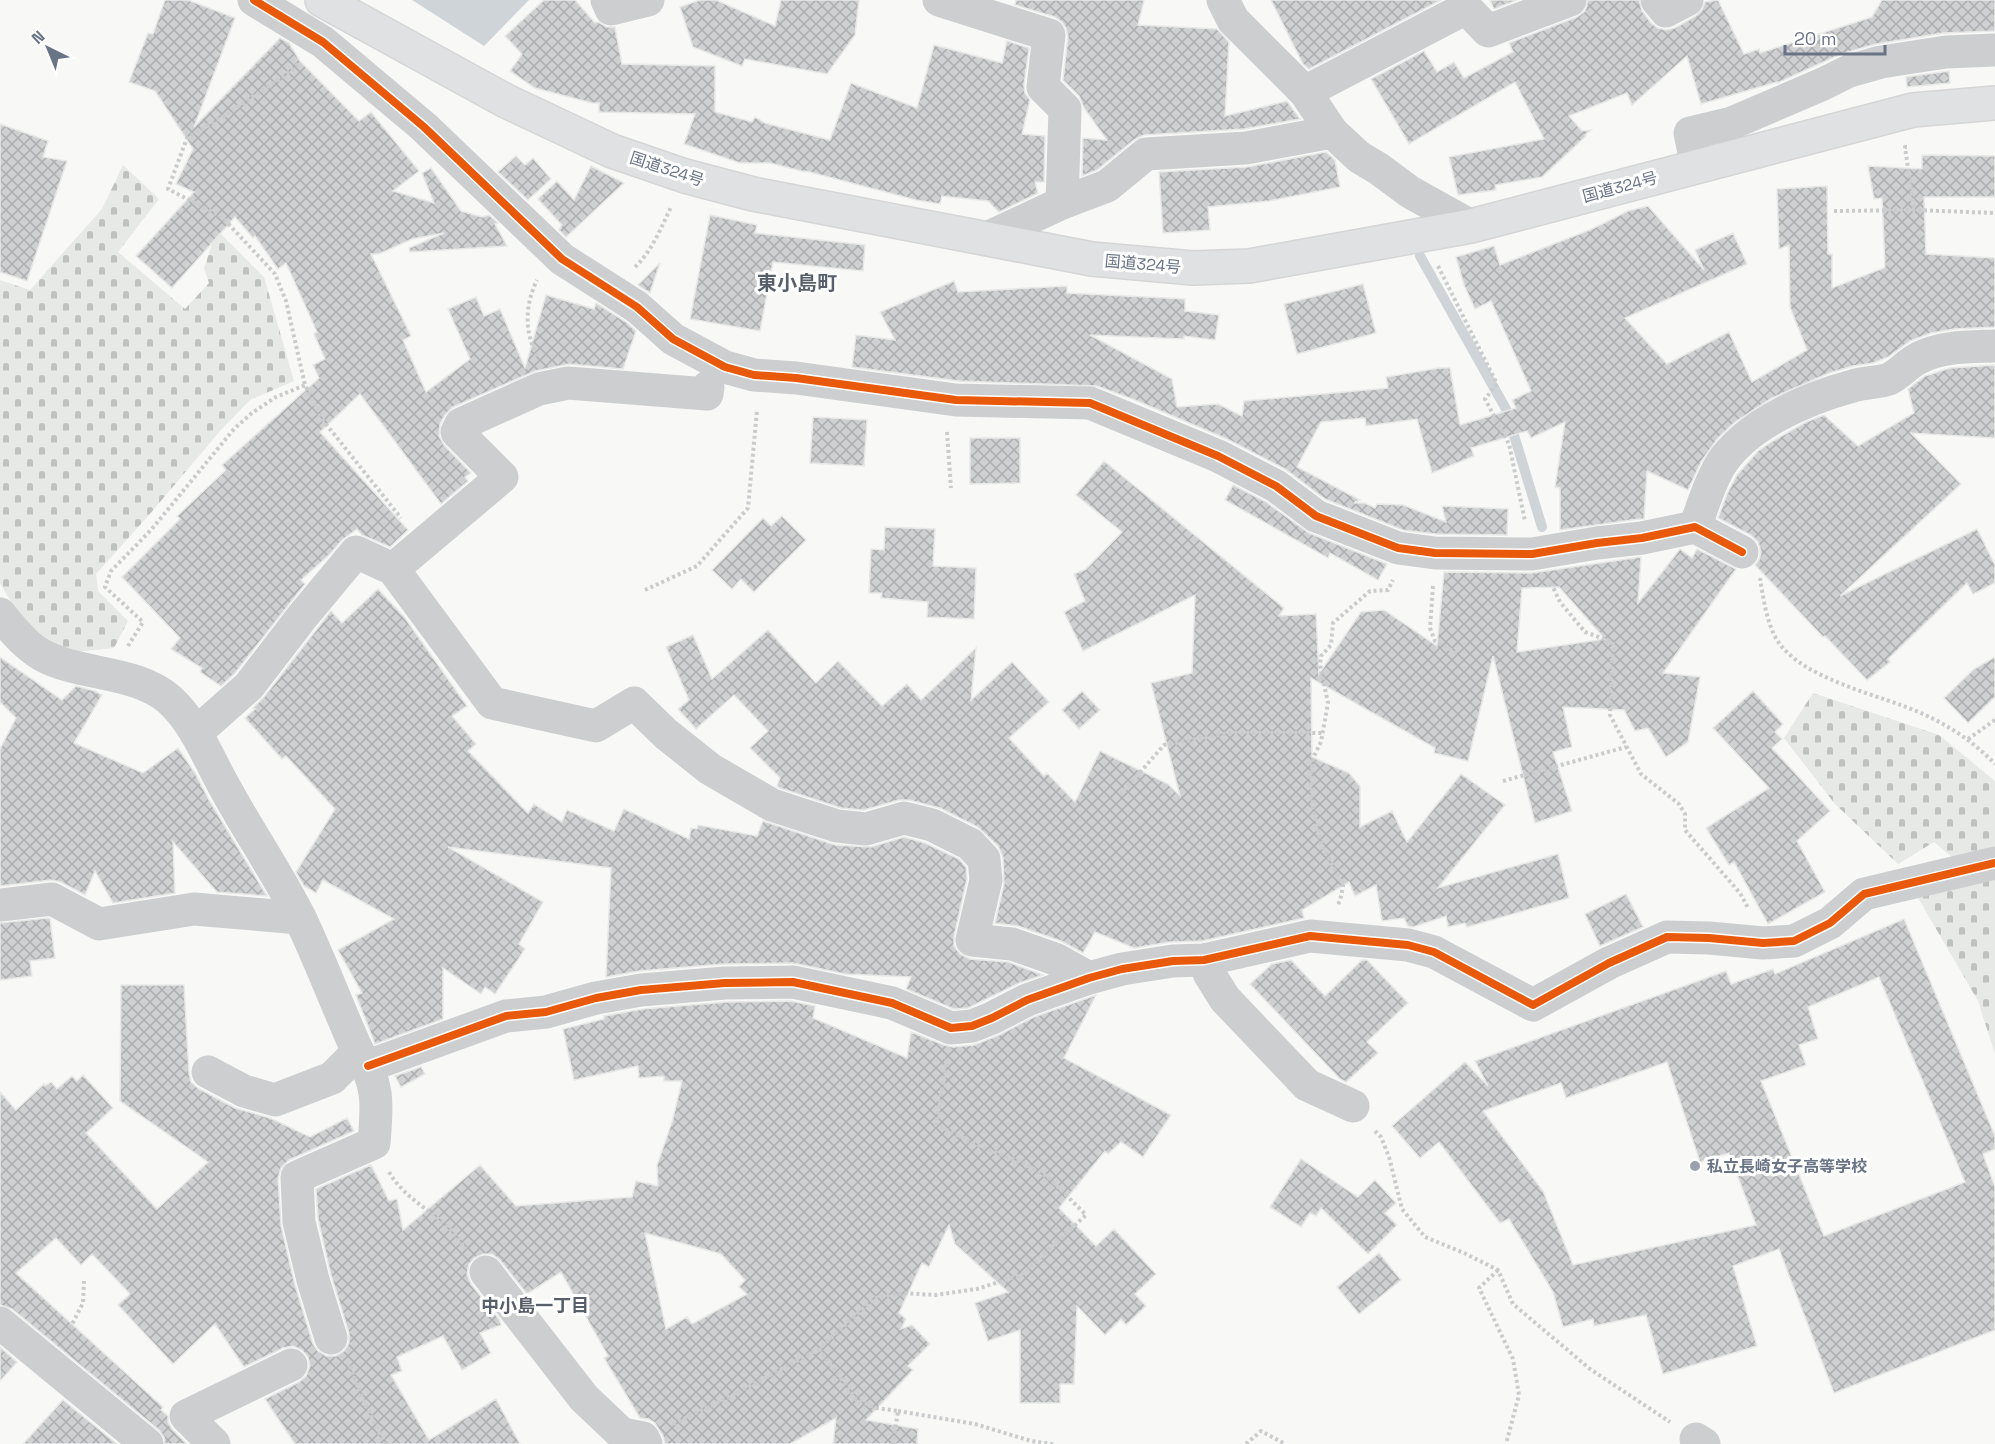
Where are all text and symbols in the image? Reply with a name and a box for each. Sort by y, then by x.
north arrow [18,18,78,78]
scale bar [1785,18,1886,56]
text: N [27,26,49,49]
text: 20 m [1794,27,1837,50]
street label: 国道324号 [627,147,707,191]
street label: 国道324号 [1580,167,1660,207]
street label: 国道324号 [1104,250,1182,278]
district label: 東小島町 [757,270,837,296]
place label: 私立長崎女子高等学校 [1707,1156,1867,1177]
marker: 私立長崎女子高等学校 [1688,1159,1702,1173]
district label: 中小島一丁目 [481,1294,589,1317]

